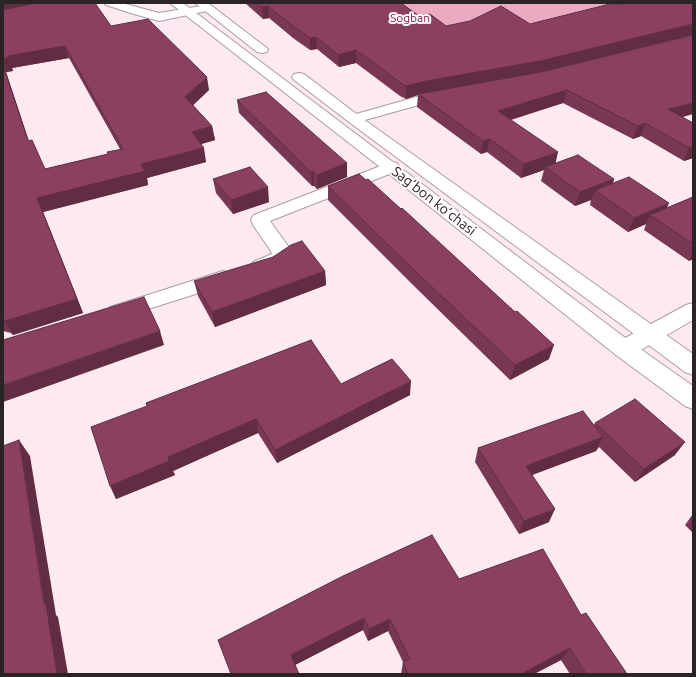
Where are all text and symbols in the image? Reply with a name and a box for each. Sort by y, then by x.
park label: Sogban [390,11,430,25]
street label: Sag’bon ko’chasi [388,163,480,239]

